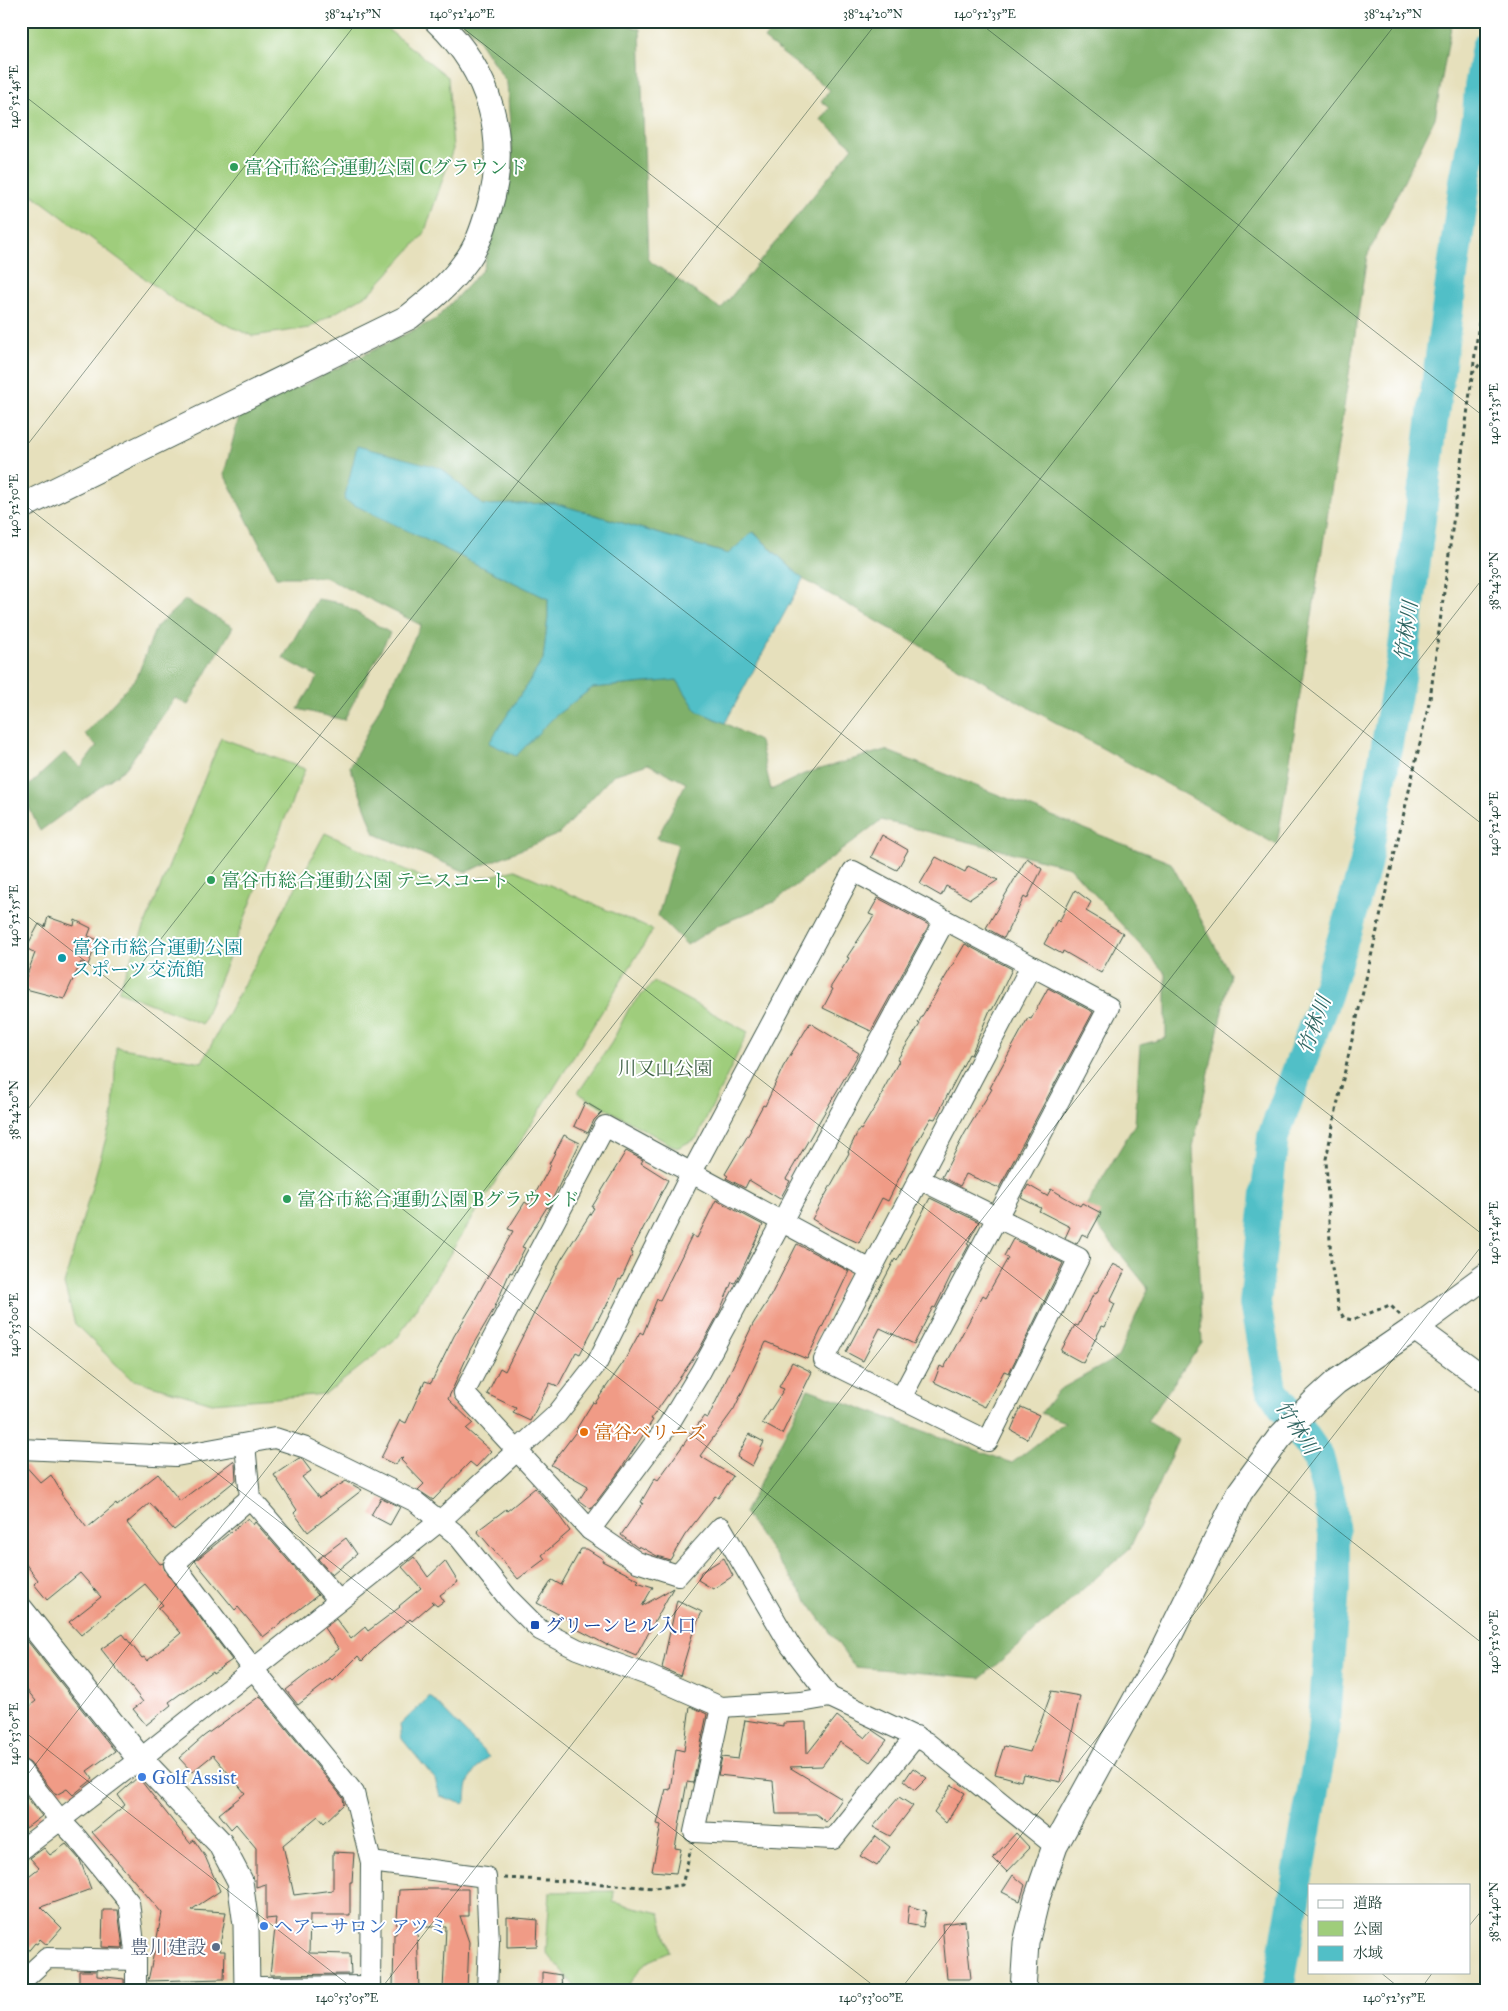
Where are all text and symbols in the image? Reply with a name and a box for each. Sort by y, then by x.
text: 38°24'15"N [324,7,382,21]
text: 140°52'40"E [429,7,495,21]
text: 38°24'20"N [843,7,903,21]
text: 140°52'35"E [954,7,1016,21]
text: 38°24'25"N [1364,7,1422,21]
text: 140°52'45"E [7,65,21,129]
place label: 富谷市総合運動公園 Cグラウンド [244,156,527,179]
marker: 富谷市総合運動公園 Cグラウンド [228,161,240,173]
text: 140°52'35"E [1487,383,1501,445]
text: 140°52'50"E [7,474,21,538]
text: 38°24'30"N [1487,552,1501,610]
water label: 竹林川 [1390,598,1422,662]
text: 140°52'40"E [1487,791,1501,857]
place label: 富谷市総合運動公園 テニスコート [221,869,509,892]
marker: 富谷市総合運動公園 テニスコート [205,874,217,886]
text: 140°52'55"E [7,884,21,947]
place label: 富谷市総合運動公園 スポーツ交流館 [72,936,243,981]
marker: 富谷市総合運動公園 スポーツ交流館 [56,952,68,964]
water label: 竹林川 [1292,991,1336,1057]
park label: 川又山公園 [617,1057,713,1080]
text: 38°24'20"N [7,1080,21,1140]
place label: 富谷市総合運動公園 Bグラウンド [297,1188,580,1211]
marker: 富谷市総合運動公園 Bグラウンド [281,1193,293,1205]
text: 140°52'45"E [1487,1201,1501,1265]
text: 140°53'00"E [7,1292,21,1357]
water label: 竹林川 [1271,1395,1324,1460]
place label: 富谷ベリーズ [594,1421,707,1444]
marker: 富谷ベリーズ [578,1426,590,1438]
text: 140°52'50"E [1487,1610,1501,1674]
place label: グリーンヒル入口 [545,1614,697,1637]
marker: グリーンヒル入口 [529,1619,541,1631]
text: 140°53'05"E [7,1702,21,1765]
place label: Golf Assist [152,1766,237,1789]
marker: Golf Assist [136,1771,148,1783]
text: 38°24'40"N [1487,1882,1501,1942]
legend [1308,1884,1470,1974]
text: 道路 [1353,1894,1383,1912]
place label: ヘアーサロン アツミ [274,1915,448,1938]
marker: ヘアーサロン アツミ [258,1920,270,1932]
text: 公園 [1353,1920,1383,1938]
place label: 豊川建設 [130,1936,206,1959]
marker: 豊川建設 [210,1941,222,1953]
text: 水域 [1353,1944,1383,1962]
text: 140°53'05"E [316,1991,379,2005]
text: 140°53'00"E [839,1991,904,2005]
text: 140°52'55"E [1363,1991,1426,2005]

